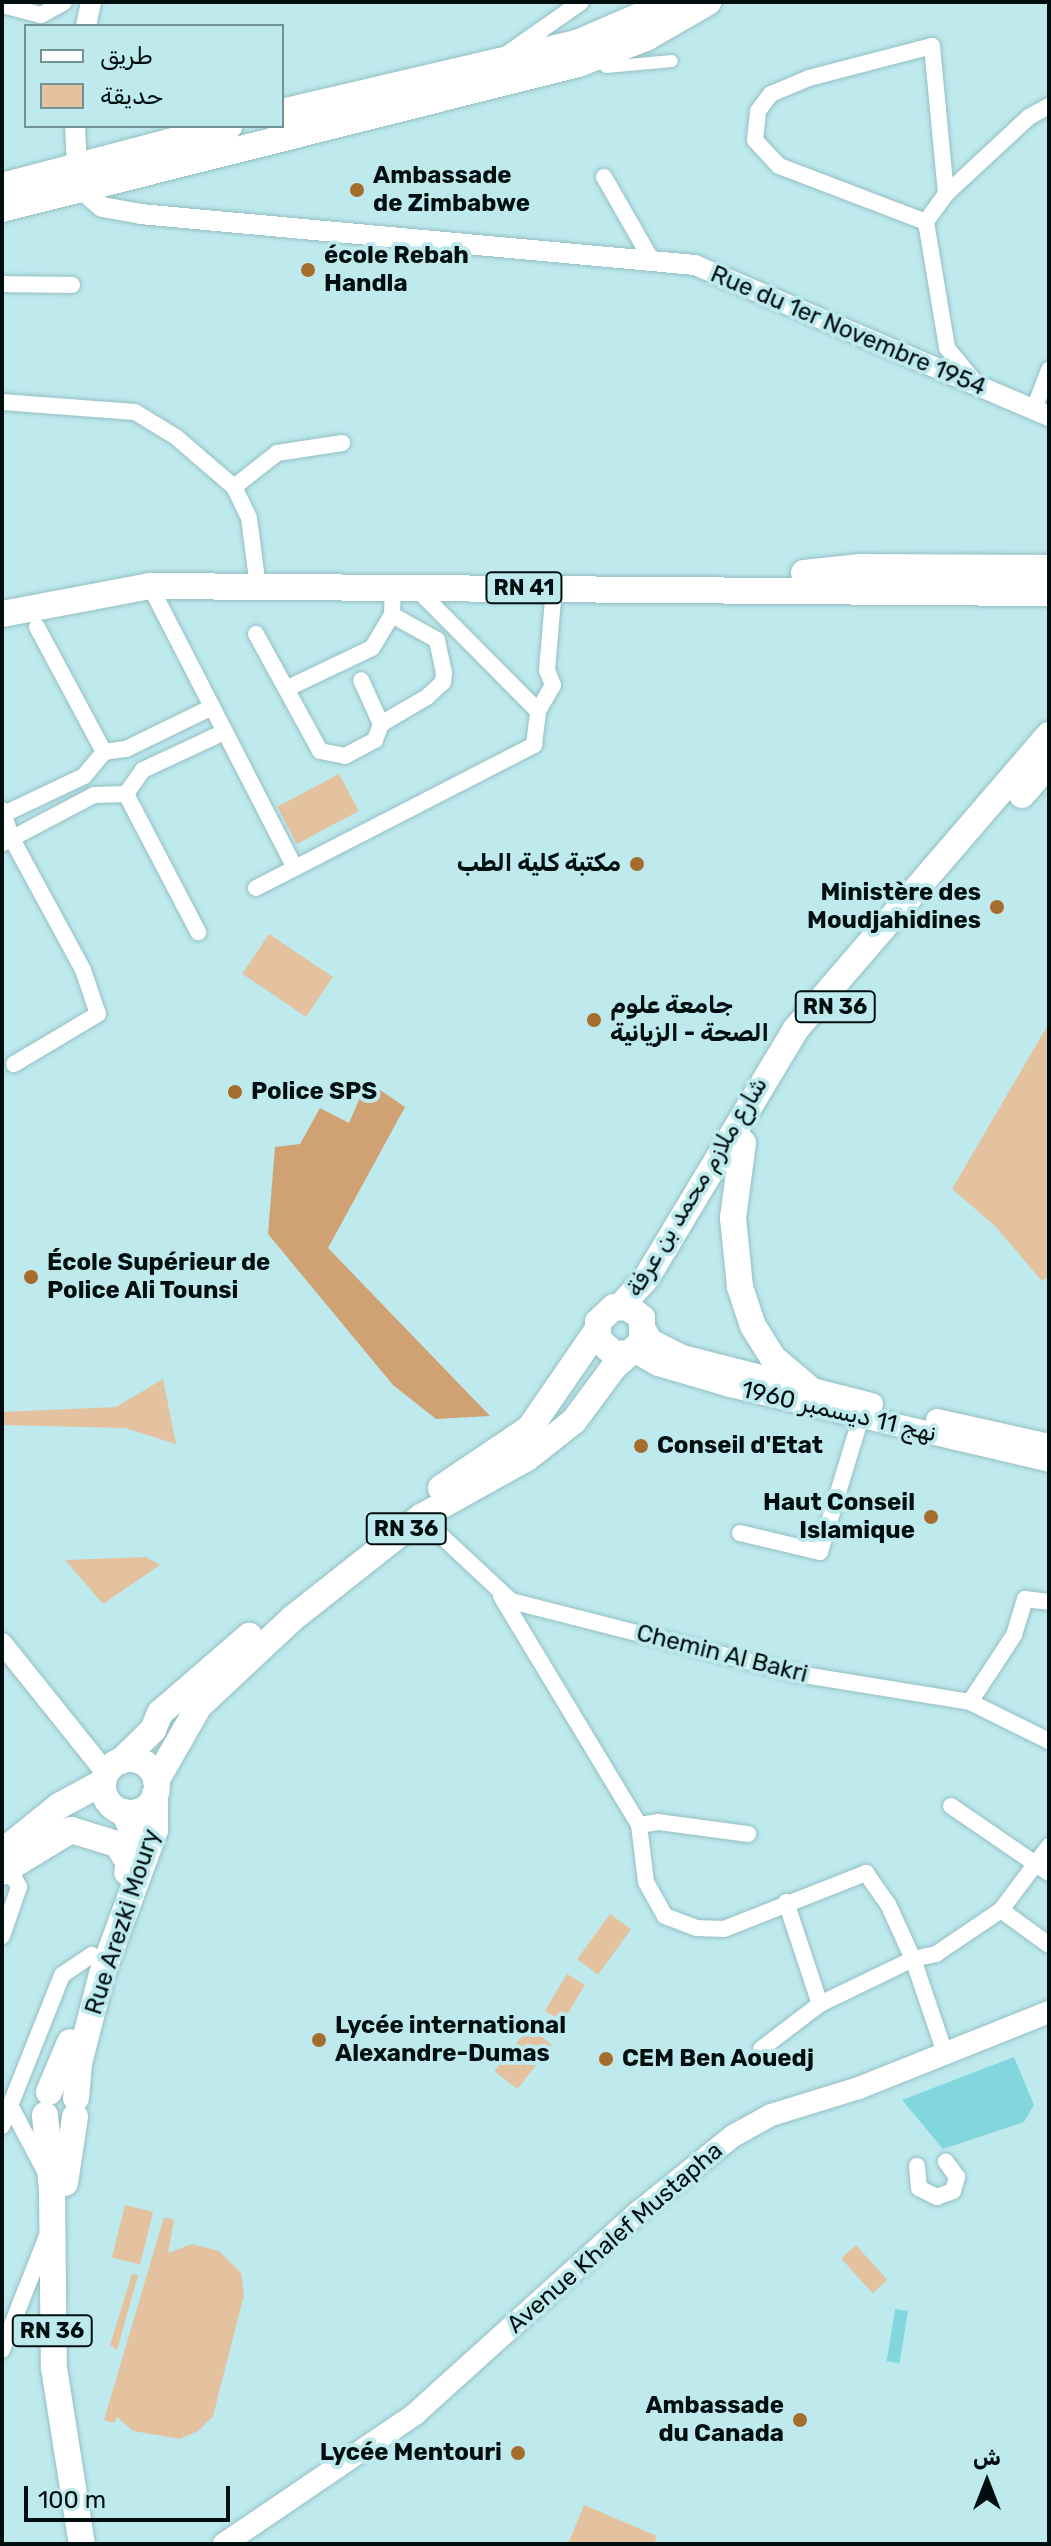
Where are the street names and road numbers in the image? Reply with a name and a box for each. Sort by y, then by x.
street label: Rue du 1er Novembre 1954 [706,260,990,402]
road number: RN 41 [484,570,564,606]
road number: RN 36 [793,989,877,1025]
street label: شارع ملازم محمد بن عرفة [620,1072,774,1302]
street label: نهج 11 ديسمبر 1960 [739,1376,939,1448]
road number: RN 36 [364,1511,448,1547]
street label: Chemin Al Bakri [633,1619,811,1689]
street label: Rue Arezki Moury [79,1825,167,2019]
street label: Avenue Khalef Mustapha [501,2136,729,2340]
road number: RN 36 [10,2313,94,2349]

